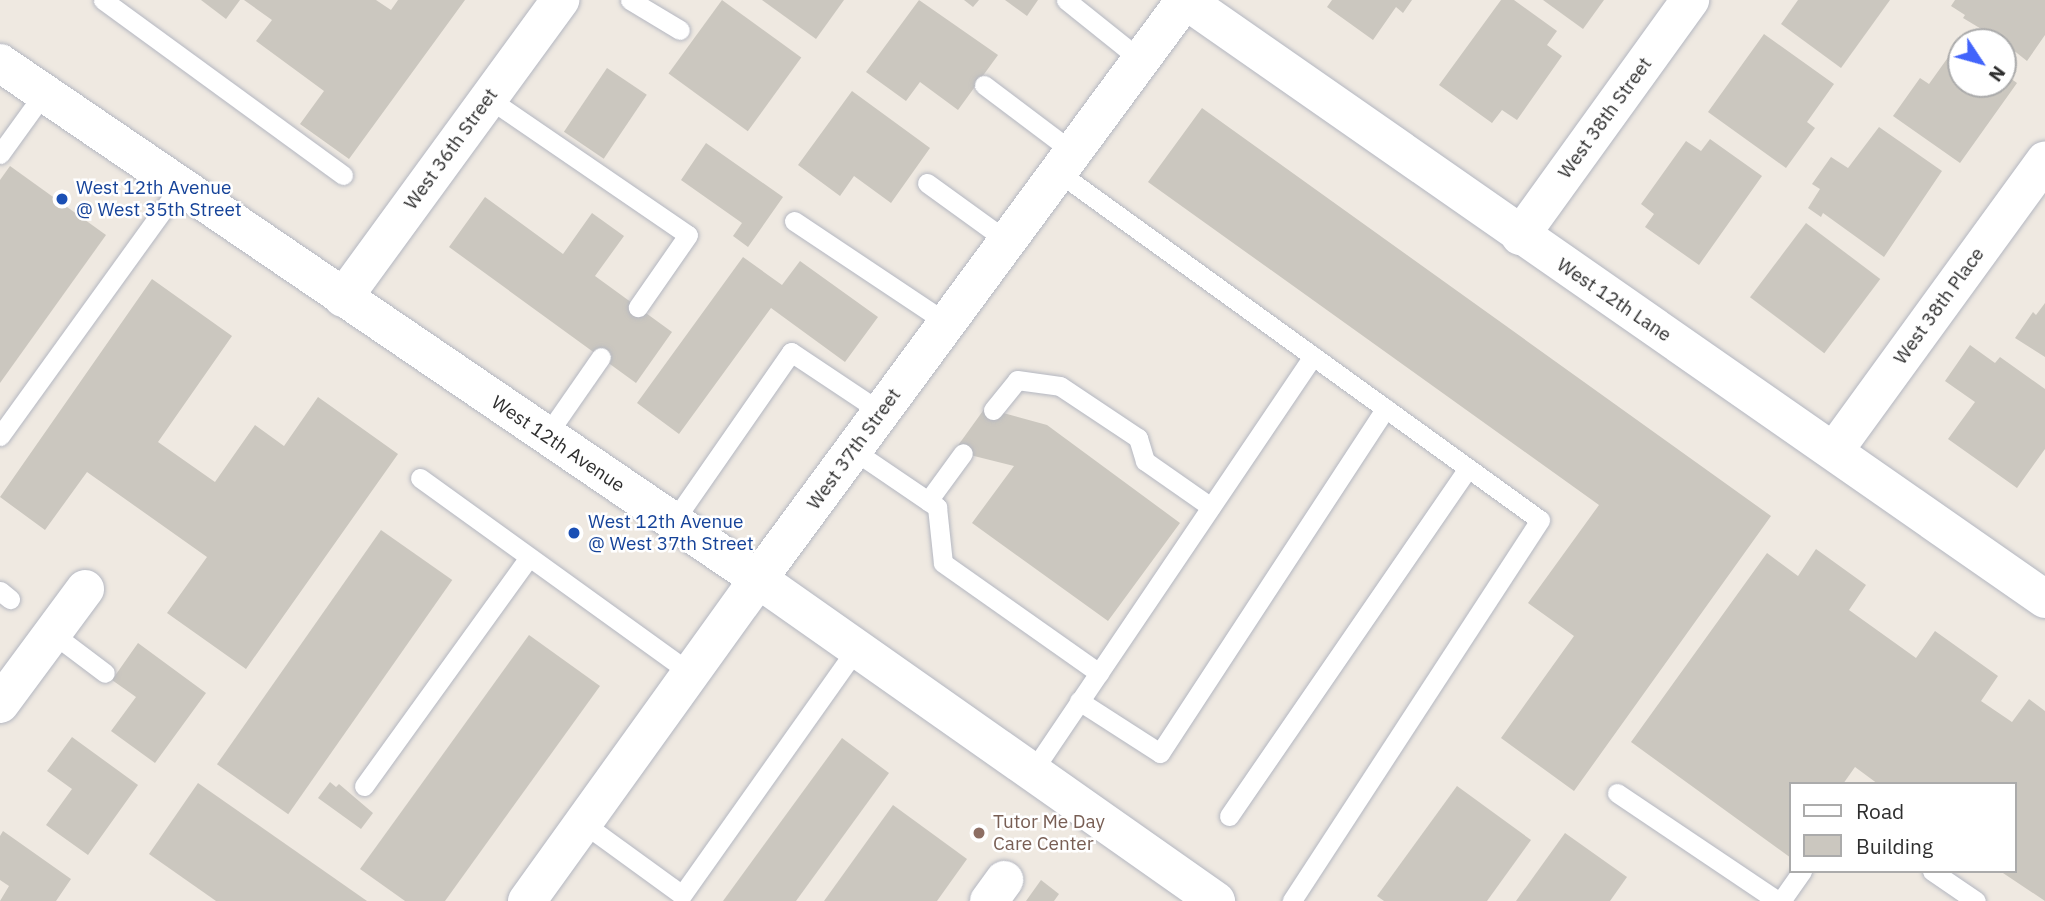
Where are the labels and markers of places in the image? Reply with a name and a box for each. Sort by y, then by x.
place label: West 12th Avenue @ West 35th Street [76,177,242,221]
marker: West 12th Avenue @ West 35th Street [54,191,70,207]
place label: West 12th Avenue @ West 37th Street [588,511,754,555]
marker: West 12th Avenue @ West 37th Street [566,525,582,541]
place label: Tutor Me Day Care Center [993,811,1105,855]
marker: Tutor Me Day Care Center [971,825,987,841]

